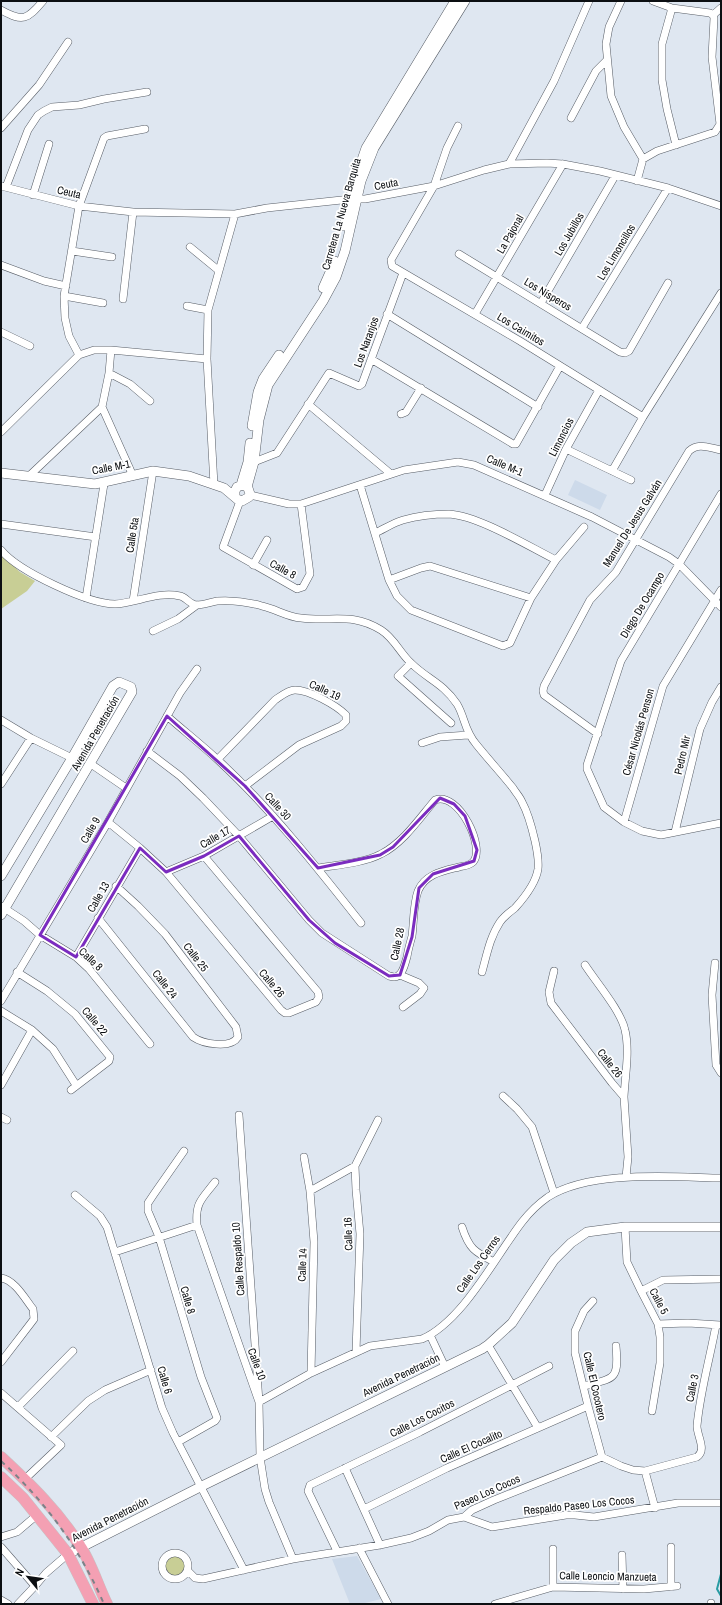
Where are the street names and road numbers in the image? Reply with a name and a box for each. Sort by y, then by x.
street label: Carretera La Nueva Barquita [318,156,364,272]
street label: Ceuta [373,175,399,193]
street label: Ceuta [56,182,82,202]
street label: Los Jubillos [551,209,587,258]
street label: La Pajonal [493,212,527,256]
street label: Los Limoncillos [594,221,638,282]
street label: Los Nísperos [522,274,575,314]
street label: Los Caimitos [495,309,548,349]
street label: Los Naranjos [350,314,382,369]
street label: Limoncios [545,415,577,459]
street label: Calle M-1 [485,451,525,479]
street label: Calle M-1 [91,456,131,478]
street label: Manuel De Jesus Galván [599,477,665,569]
street label: Calle 5ta [122,516,142,554]
street label: Calle 8 [267,556,299,582]
street label: Diego De Ocampo [617,569,667,641]
street label: Calle 19 [307,677,343,703]
street label: César Nicolás Penson [619,687,657,777]
street label: Avenida Penetración [67,693,122,774]
street label: Pedro Mir [671,734,693,776]
street label: Calle 30 [262,789,294,823]
street label: Calle 9 [77,814,103,846]
street label: Calle 17 [197,823,233,851]
street label: Calle 13 [84,879,112,915]
street label: Calle 28 [387,926,407,962]
street label: Calle 25 [180,940,212,974]
street label: Calle 8 [76,944,106,974]
street label: Calle 26 [256,966,288,1000]
street label: Calle 24 [149,967,181,1001]
street label: Calle 22 [79,1004,111,1038]
street label: Calle 26 [594,1046,626,1080]
street label: Calle 16 [340,1217,356,1251]
street label: Calle Respaldo 10 [228,1222,248,1296]
street label: Calle Los Cerros [453,1232,503,1296]
street label: Calle 14 [294,1248,310,1282]
street label: Calle 8 [177,1285,199,1315]
street label: Calle 5 [646,1285,672,1317]
street label: Calle 10 [245,1346,269,1382]
street label: Avenida Penetración [359,1350,442,1400]
street label: Calle El Cocotero [580,1350,610,1422]
street label: Calle 6 [154,1365,176,1395]
street label: Calle 3 [682,1373,702,1403]
street label: Calle Los Cocitos [387,1395,457,1440]
street label: Calle El Cocalito [438,1426,504,1466]
street label: Paseo Los Cocos [452,1471,523,1513]
street label: Respaldo Paseo Los Cocos [523,1492,636,1518]
street label: Avenida Penetración [68,1494,151,1545]
street label: Calle Leoncio Manzueta [559,1568,657,1584]

